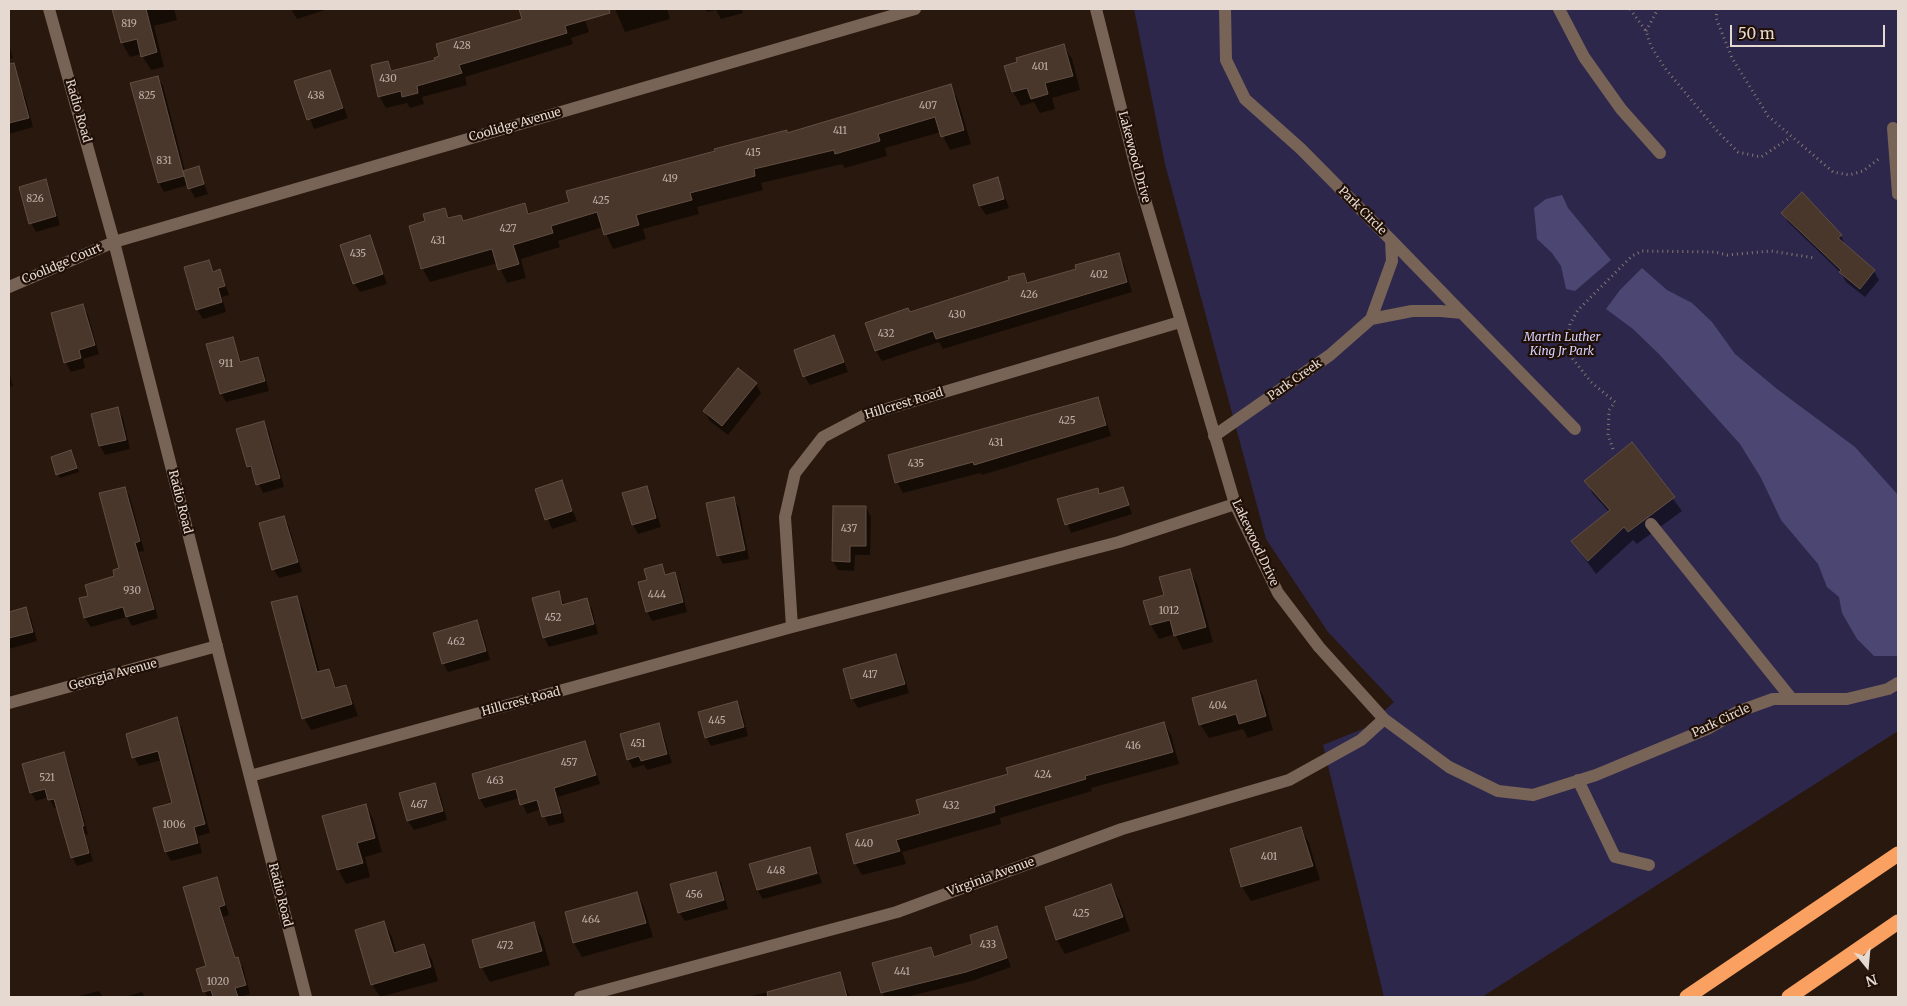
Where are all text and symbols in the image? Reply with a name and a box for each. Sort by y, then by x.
scale bar [1732,15,1887,47]
house number: 819 [121,18,137,30]
text: 50 m [1738,24,1775,43]
house number: 428 [453,40,471,52]
house number: 401 [1032,61,1048,73]
house number: 430 [379,73,397,85]
street label: Radio Road [62,78,94,144]
house number: 825 [138,90,156,102]
house number: 438 [308,90,324,102]
house number: 407 [919,100,937,112]
street label: Coolidge Avenue [467,105,563,145]
street label: Lakewood Drive [1115,110,1153,204]
house number: 411 [833,125,847,137]
house number: 415 [745,147,761,159]
house number: 831 [156,155,172,167]
house number: 419 [662,173,678,185]
street label: Park Circle [1335,184,1389,238]
house number: 826 [26,193,44,205]
house number: 425 [592,195,610,207]
house number: 427 [500,223,516,235]
house number: 431 [430,235,446,247]
street label: Coolidge Court [20,241,104,287]
house number: 435 [350,248,366,260]
house number: 402 [1090,269,1108,281]
house number: 426 [1020,289,1038,301]
house number: 430 [948,309,966,321]
house number: 432 [878,328,894,340]
park label: Martin Luther King Jr Park [1524,331,1600,359]
street label: Park Creek [1265,356,1325,404]
house number: 911 [219,358,233,370]
street label: Hillcrest Road [863,385,945,423]
house number: 425 [1058,415,1076,427]
house number: 431 [988,437,1004,449]
house number: 435 [908,458,924,470]
street label: Radio Road [165,469,195,535]
street label: Lakewood Drive [1229,497,1281,589]
house number: 437 [841,523,857,535]
house number: 930 [123,585,141,597]
house number: 444 [648,589,666,601]
house number: 1012 [1159,605,1179,617]
house number: 452 [545,612,561,624]
house number: 462 [447,636,465,648]
street label: Georgia Avenue [68,656,158,694]
house number: 417 [862,669,878,681]
street label: Hillcrest Road [480,685,562,719]
house number: 404 [1209,700,1227,712]
street label: Park Circle [1690,701,1752,741]
house number: 445 [708,715,726,727]
house number: 451 [630,738,646,750]
house number: 416 [1125,740,1141,752]
house number: 457 [561,757,577,769]
house number: 424 [1034,769,1052,781]
house number: 521 [39,772,55,784]
house number: 463 [486,775,504,787]
house number: 467 [410,799,428,811]
house number: 432 [943,800,959,812]
house number: 1006 [162,819,186,831]
house number: 440 [855,838,873,850]
house number: 401 [1261,851,1277,863]
street label: Virginia Avenue [946,855,1036,899]
street label: Radio Road [265,862,295,928]
house number: 448 [767,865,785,877]
house number: 456 [685,889,703,901]
house number: 425 [1072,908,1090,920]
house number: 464 [582,914,600,926]
house number: 433 [980,939,996,951]
house number: 472 [497,940,513,952]
north arrow [1842,941,1892,991]
house number: 441 [894,966,910,978]
text: N [1863,970,1879,991]
house number: 1020 [207,976,229,988]

